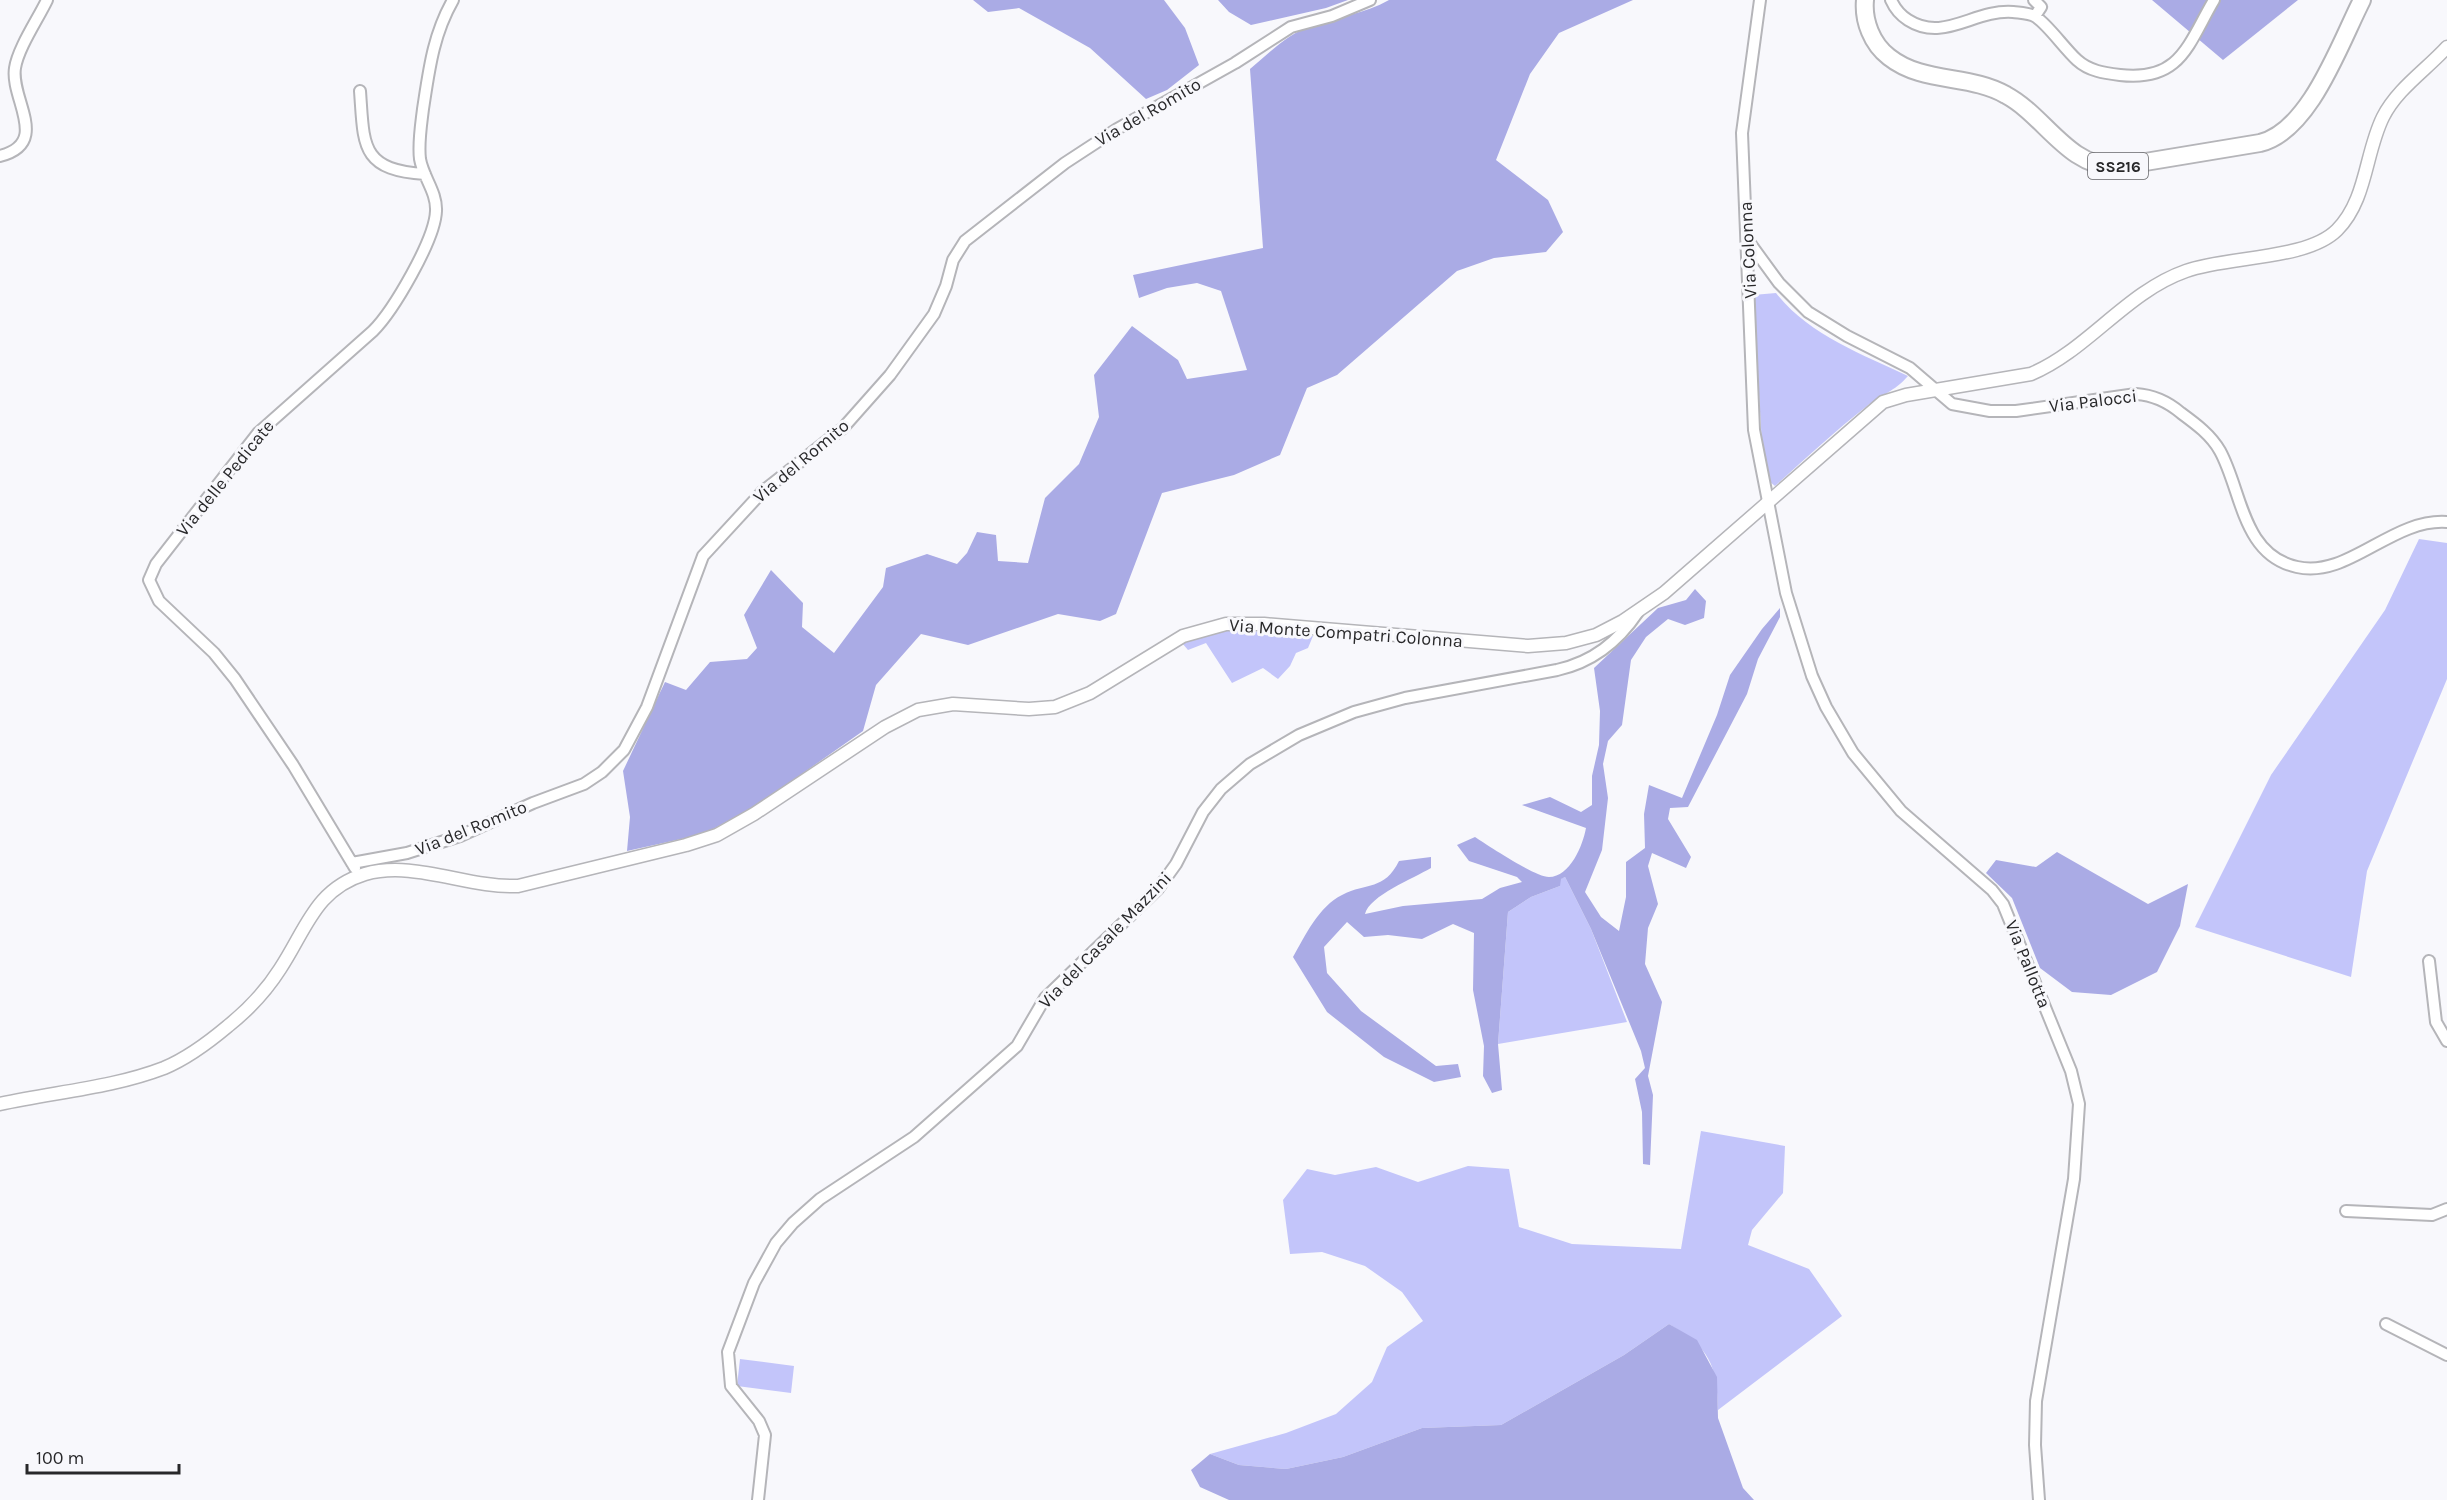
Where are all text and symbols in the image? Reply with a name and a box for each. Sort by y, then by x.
street label: Via del Romito [1091,73,1205,151]
road number: SS216 [2088,153,2148,179]
street label: Via Colonna [1734,201,1762,299]
street label: Via Palocci [2048,385,2138,417]
street label: Via del Romito [749,414,853,508]
street label: Via delle Pedicate [171,415,279,541]
street label: Via Monte Compatri Colonna [1228,614,1464,652]
street label: Via del Romito [412,796,530,860]
street label: Via del Casale Mazzini [1034,867,1176,1013]
street label: Via Pallotta [2000,917,2056,1011]
scale bar [27,1437,178,1475]
text: 100 m [36,1447,84,1469]

